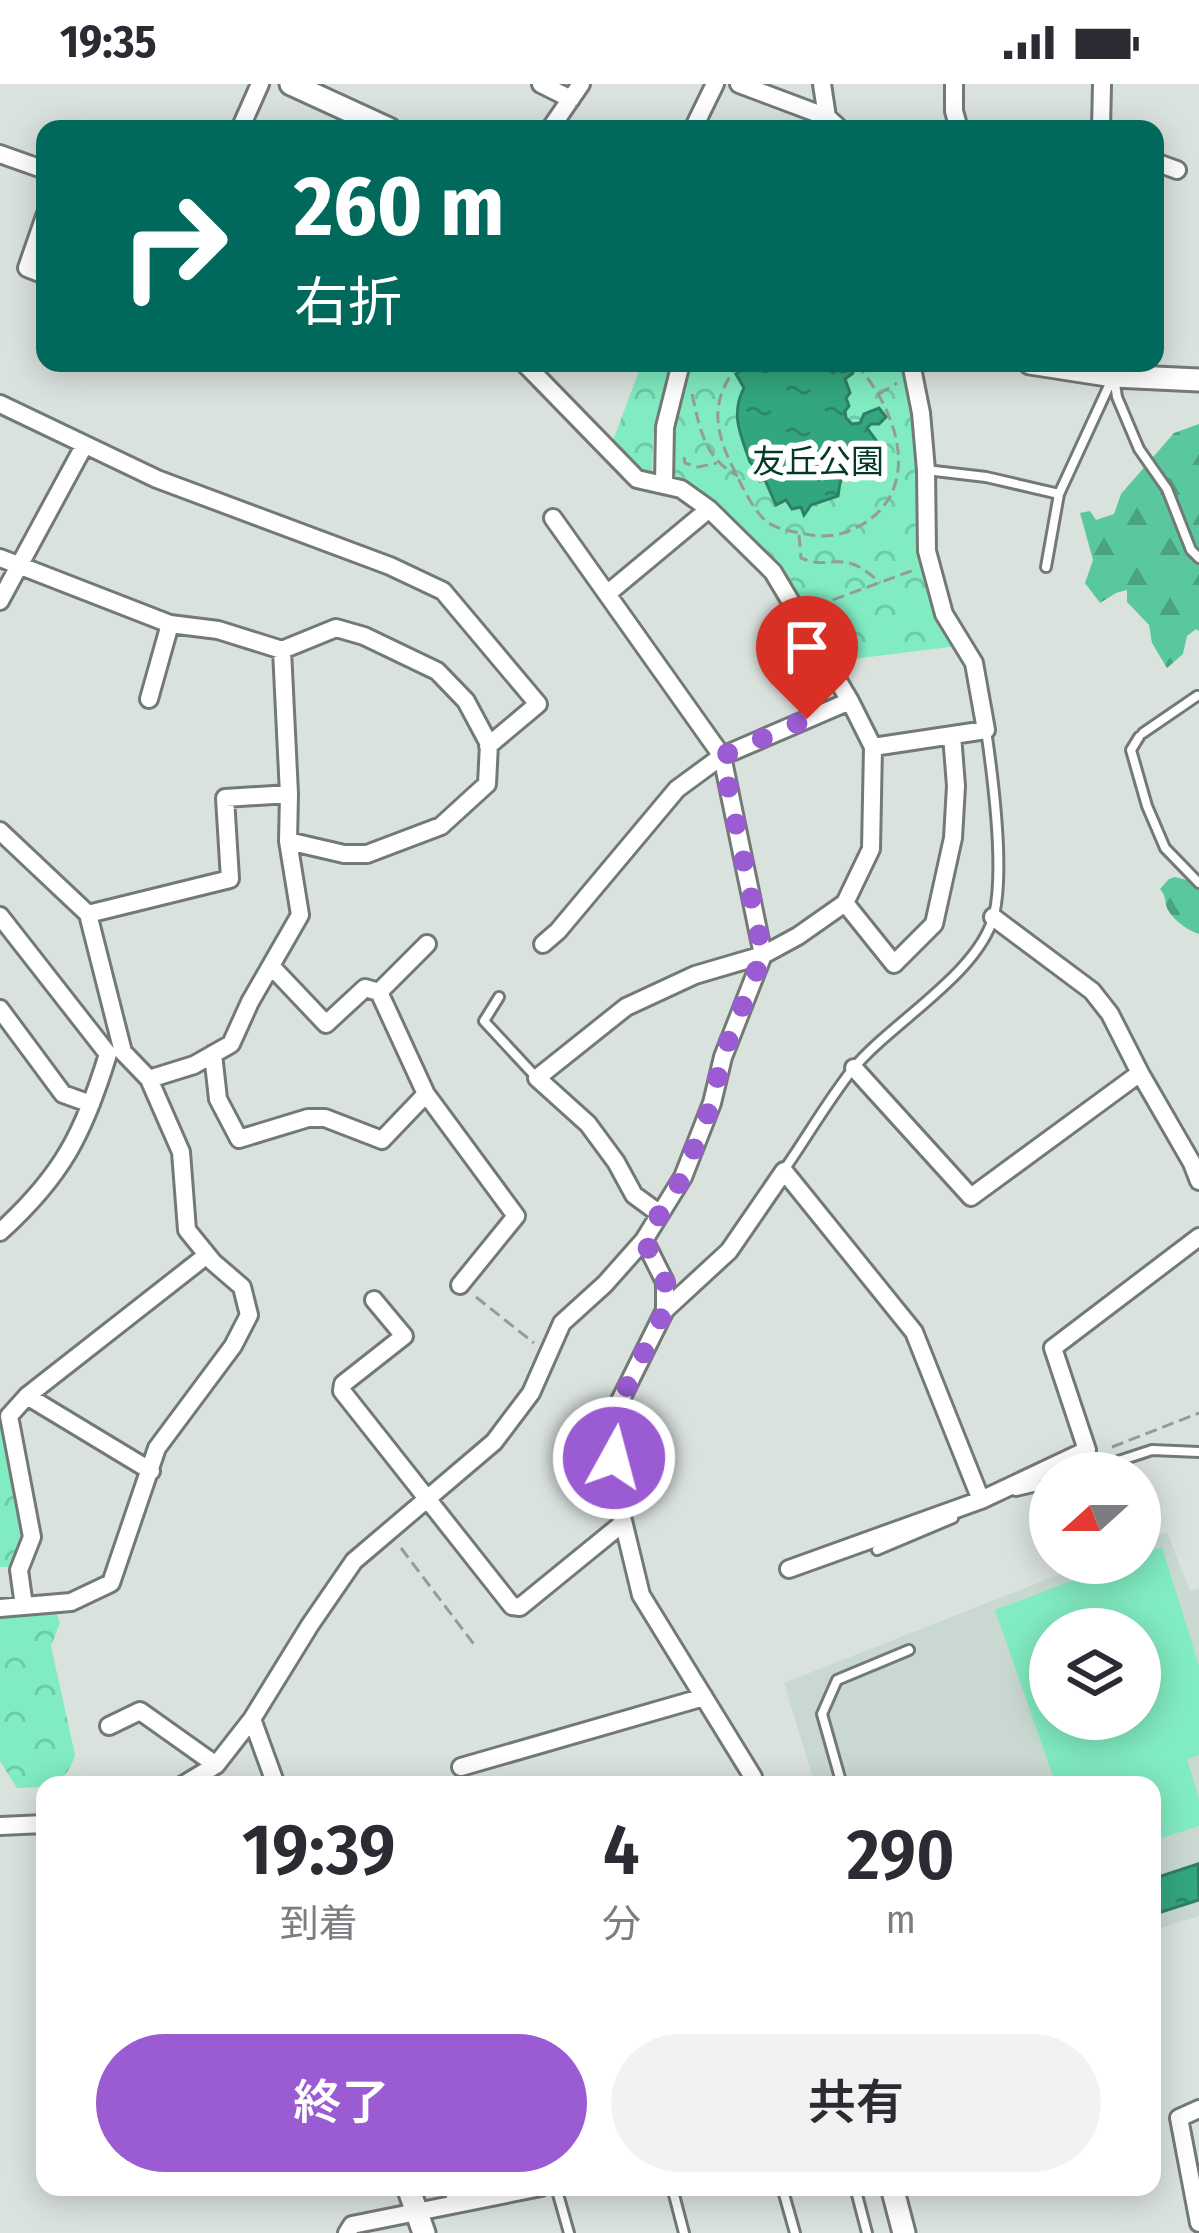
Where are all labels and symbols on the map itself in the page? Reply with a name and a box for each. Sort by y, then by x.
park label: 友丘公園 [752,442,884,482]
pin [756,596,858,719]
position arrow [551,1395,677,1521]
north arrow [1029,1452,1161,1584]

